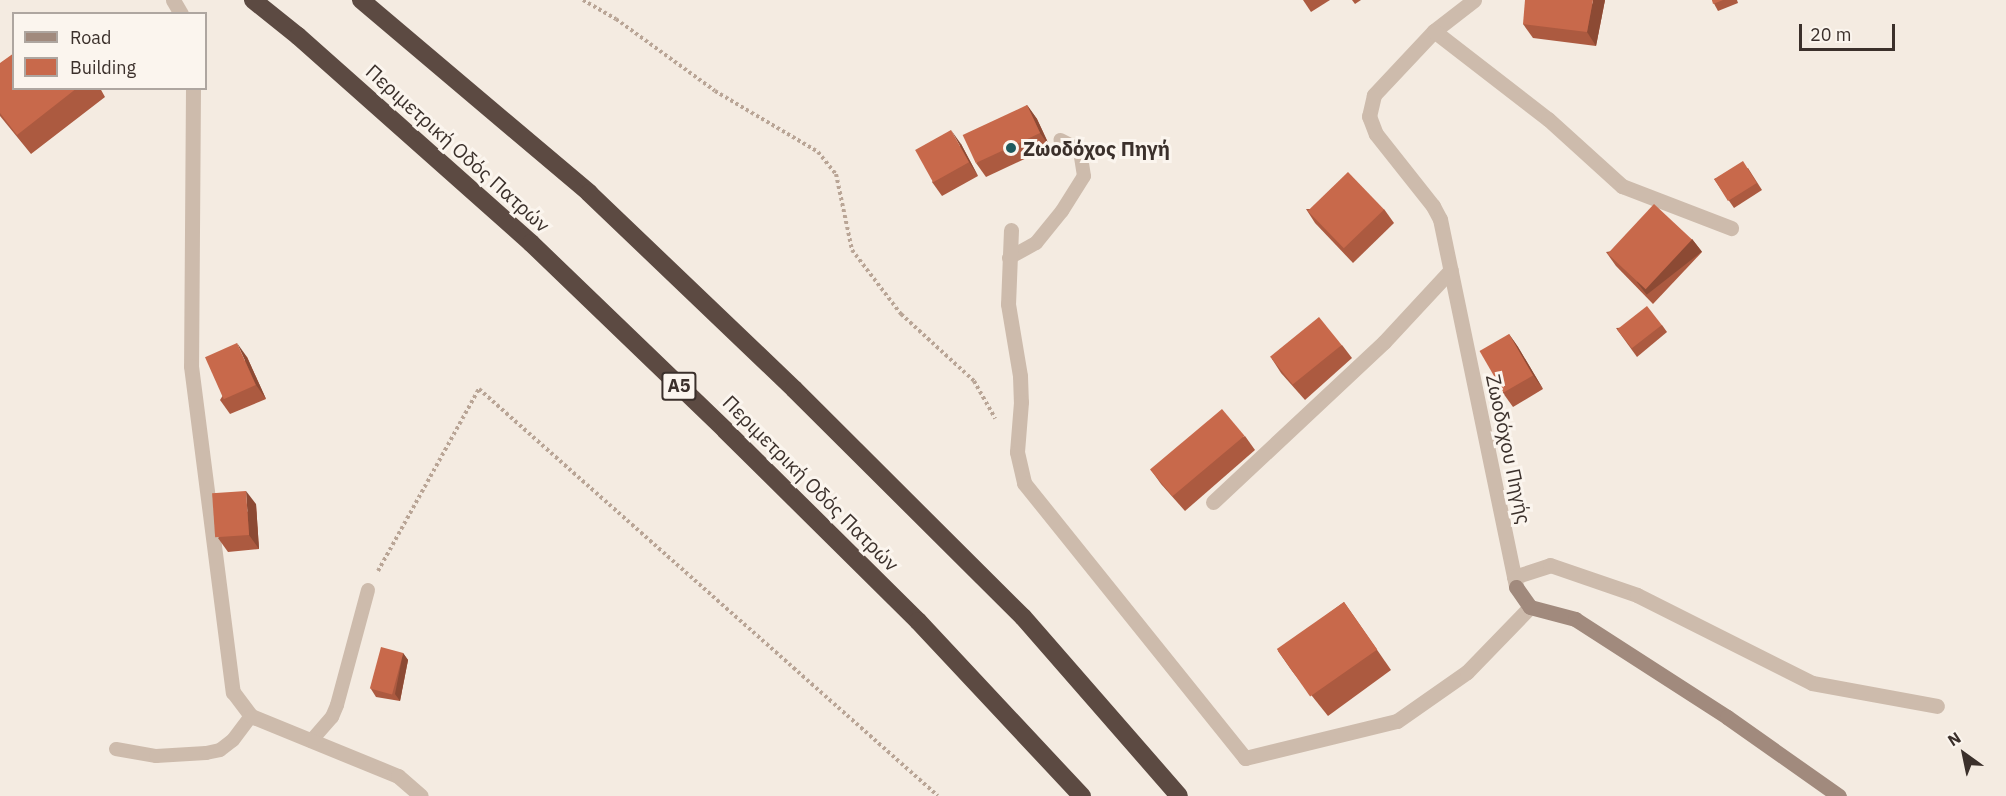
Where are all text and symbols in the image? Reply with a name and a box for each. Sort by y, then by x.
legend [12,12,207,90]
scale bar [1802,12,1898,50]
text: 20 m [1810,23,1852,46]
text: Road [70,26,111,49]
text: Building [70,56,136,79]
street label: Περιμετρική Οδός Πατρών [361,59,555,237]
place label: Ζωοδόχος Πηγή [1023,136,1170,160]
marker: Ζωοδόχος Πηγή [1004,141,1018,155]
road number: Α5 [661,371,697,401]
street label: Ζωοδόχου Πηγής [1481,372,1537,526]
street label: Περιμετρική Οδός Πατρών [718,390,904,576]
north arrow [1934,724,1994,784]
text: N [1944,727,1965,750]

